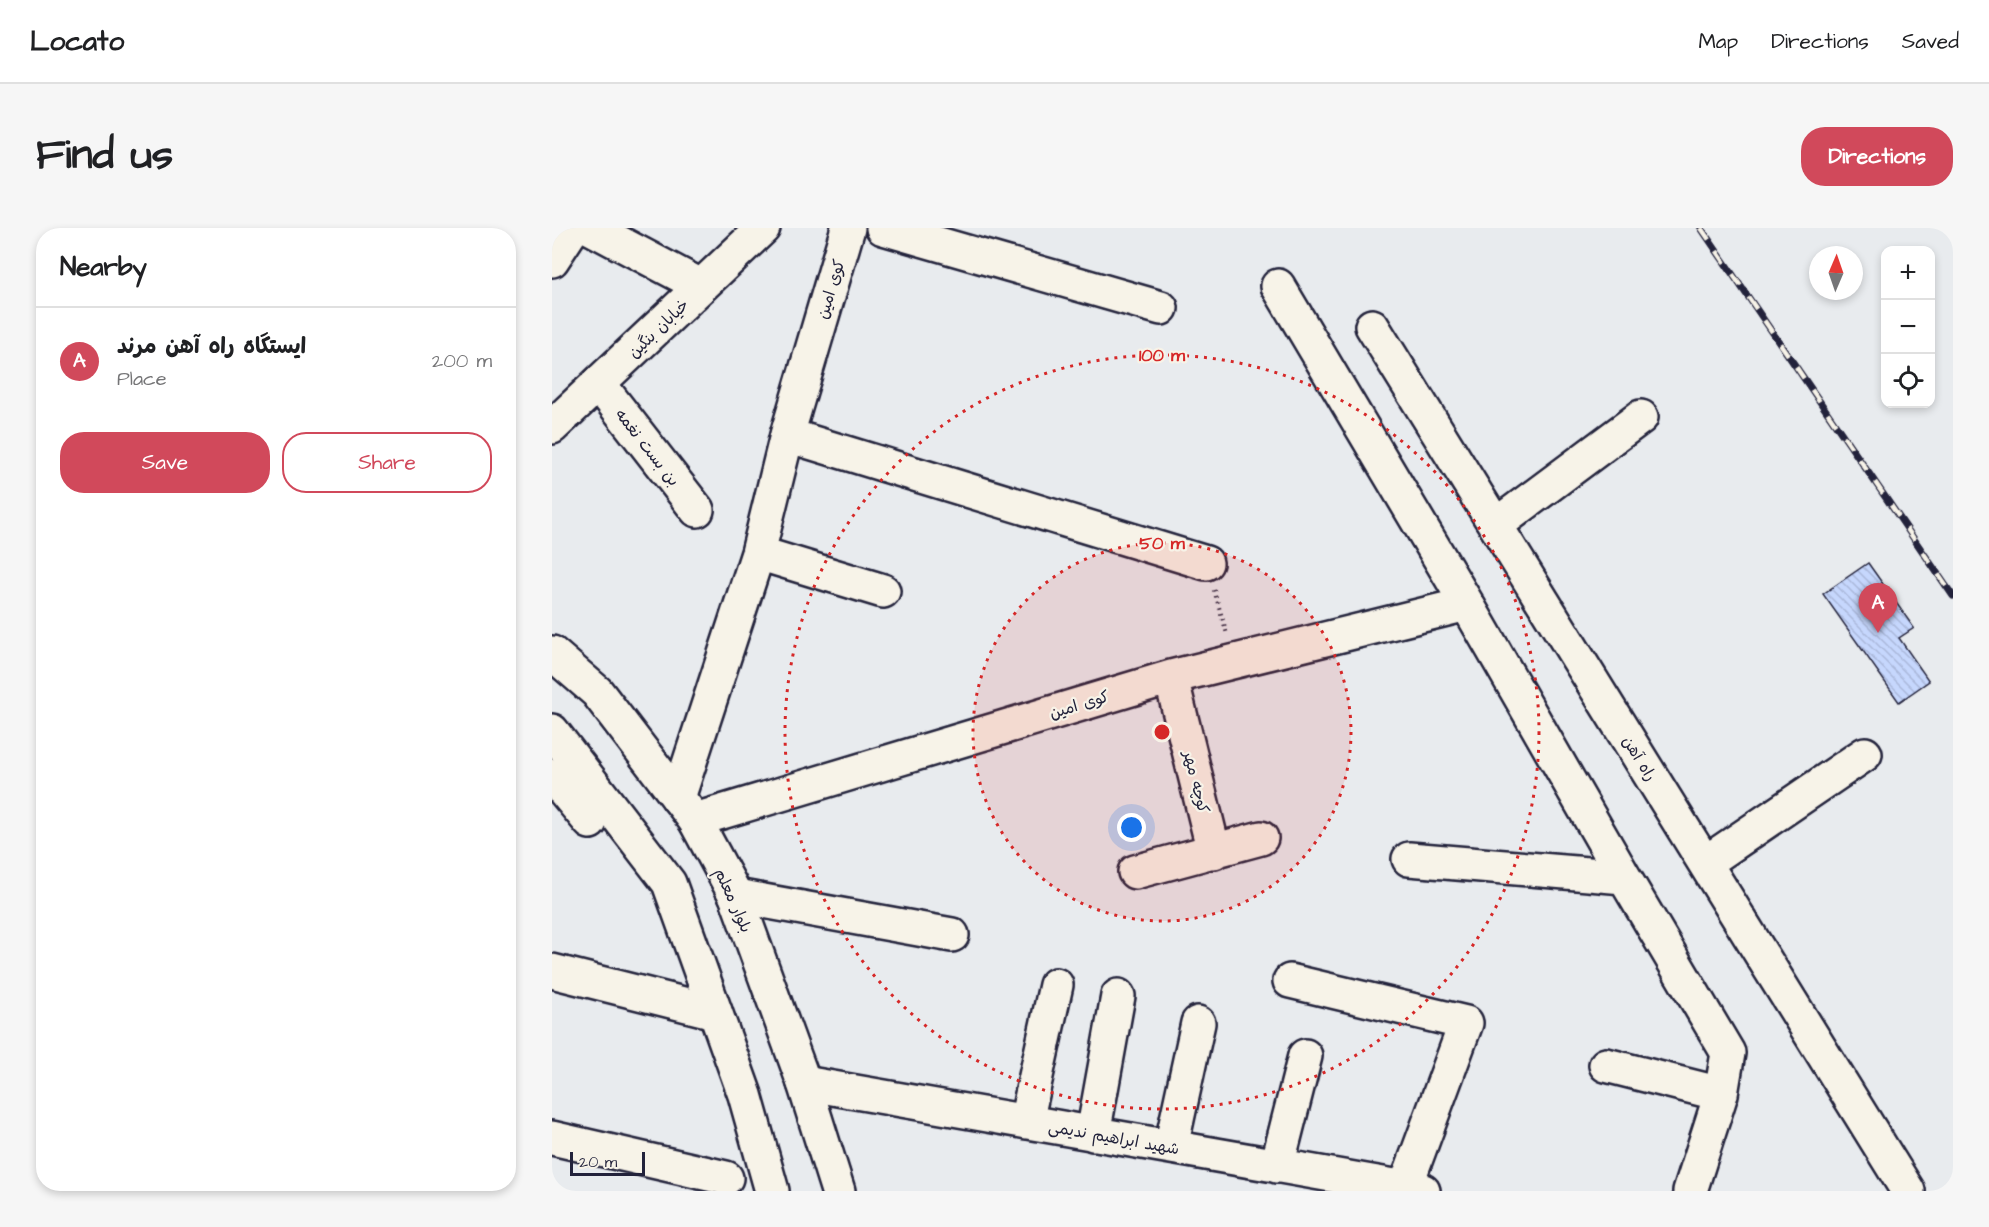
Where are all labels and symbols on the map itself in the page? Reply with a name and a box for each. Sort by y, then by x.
north arrow [1809,246,1863,300]
street label: کوی امین [811,257,850,322]
street label: خیابان بنگین [623,294,694,363]
text: 100 m [1139,343,1186,368]
street label: بن بست نغمه [610,404,684,491]
text: 50 m [1139,531,1186,556]
pin: A [1858,584,1898,633]
street label: کوی امین [1047,685,1112,724]
centre of rings [1152,722,1172,742]
street label: راه آهن [1617,732,1662,785]
street label: کوچه مهر [1177,747,1214,816]
your location [1117,813,1146,842]
street label: بلوار معلم [708,865,757,937]
street label: شهید ابراهیم ندیمی [1047,1116,1181,1161]
scale bar [570,1149,645,1176]

